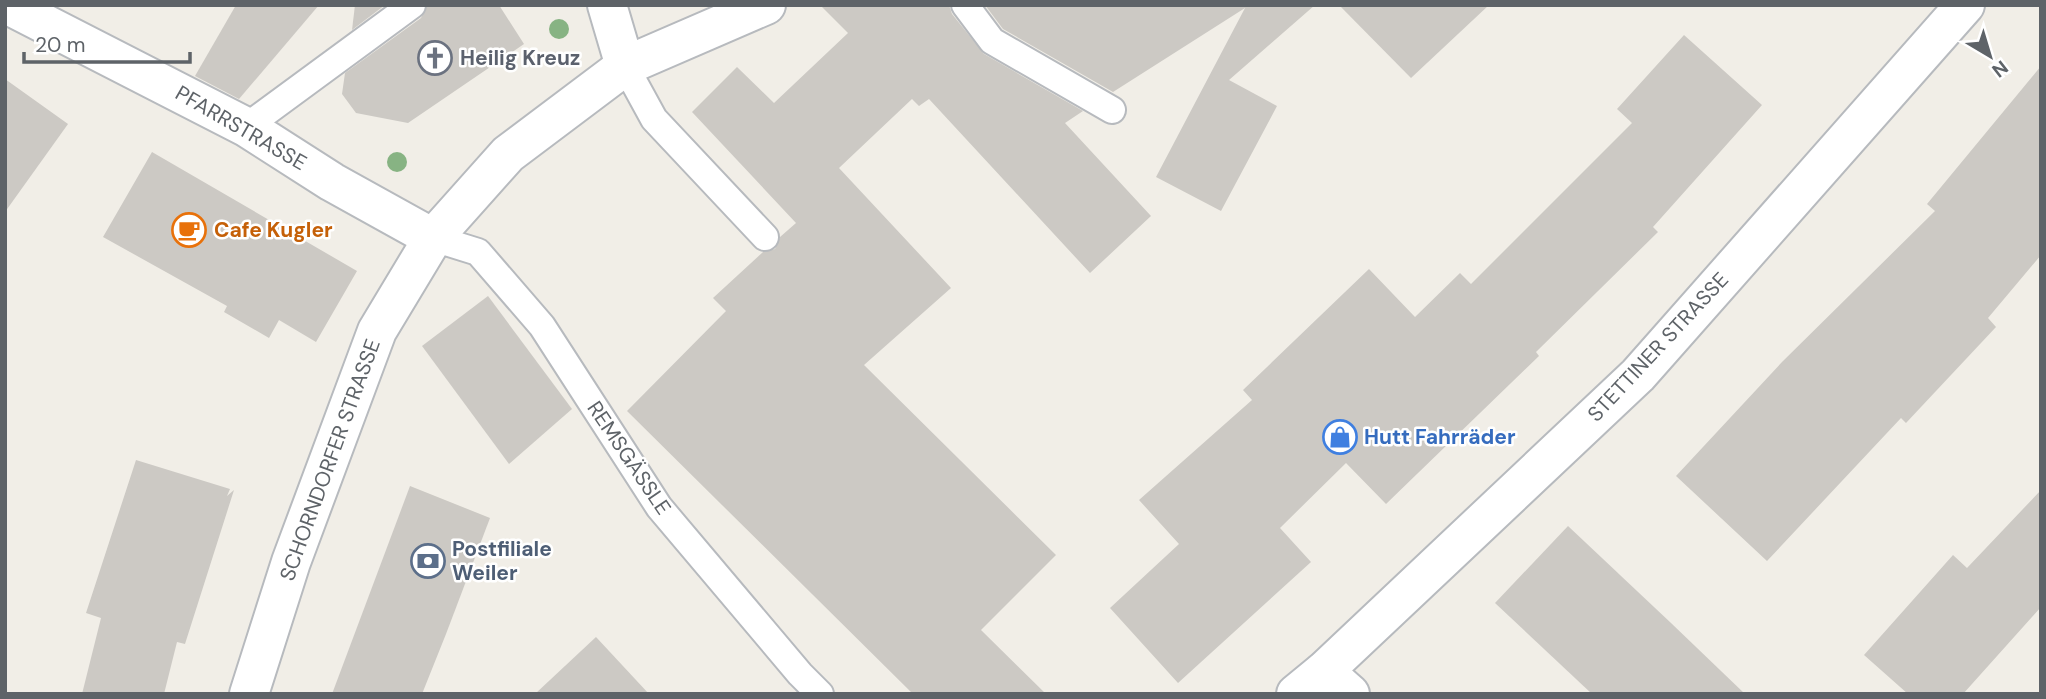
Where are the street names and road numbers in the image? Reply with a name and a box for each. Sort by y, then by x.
street label: PFARRSTRASSE [170,79,312,177]
street label: STETTINER STRASSE [1581,266,1735,428]
street label: SCHORNDORFER STRASSE [273,335,387,585]
street label: REMSGÄSSLE [581,396,677,520]

